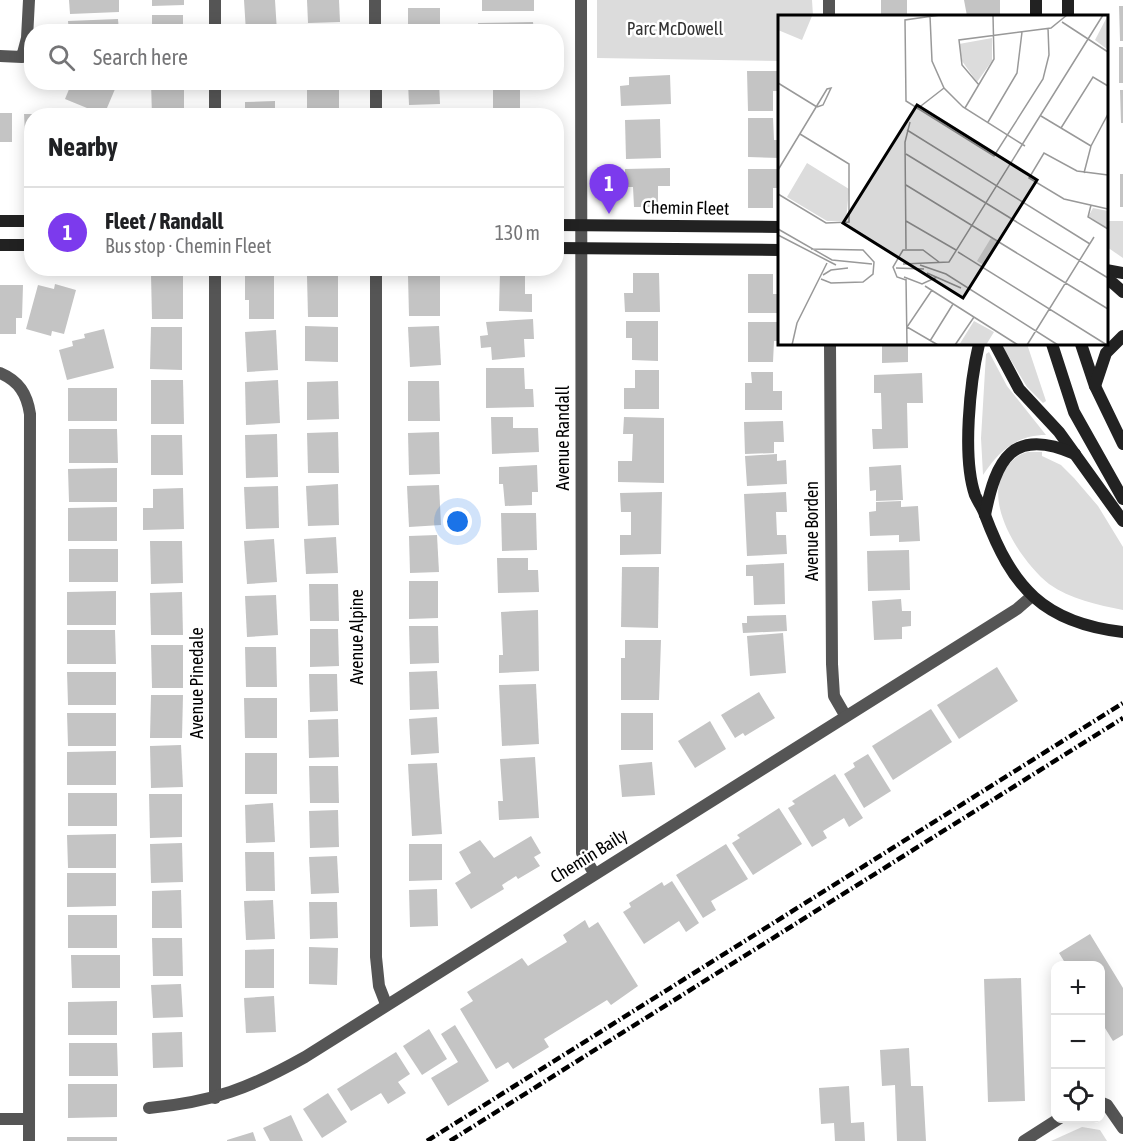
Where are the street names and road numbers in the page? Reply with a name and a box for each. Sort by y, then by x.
street label: Chemin Fleet [643,196,729,219]
street label: Avenue Randall [552,385,573,490]
street label: Avenue Borden [801,481,822,581]
street label: Avenue Alpine [346,589,367,685]
street label: Avenue Pinedale [186,627,207,739]
street label: Chemin Baily [547,824,631,887]

